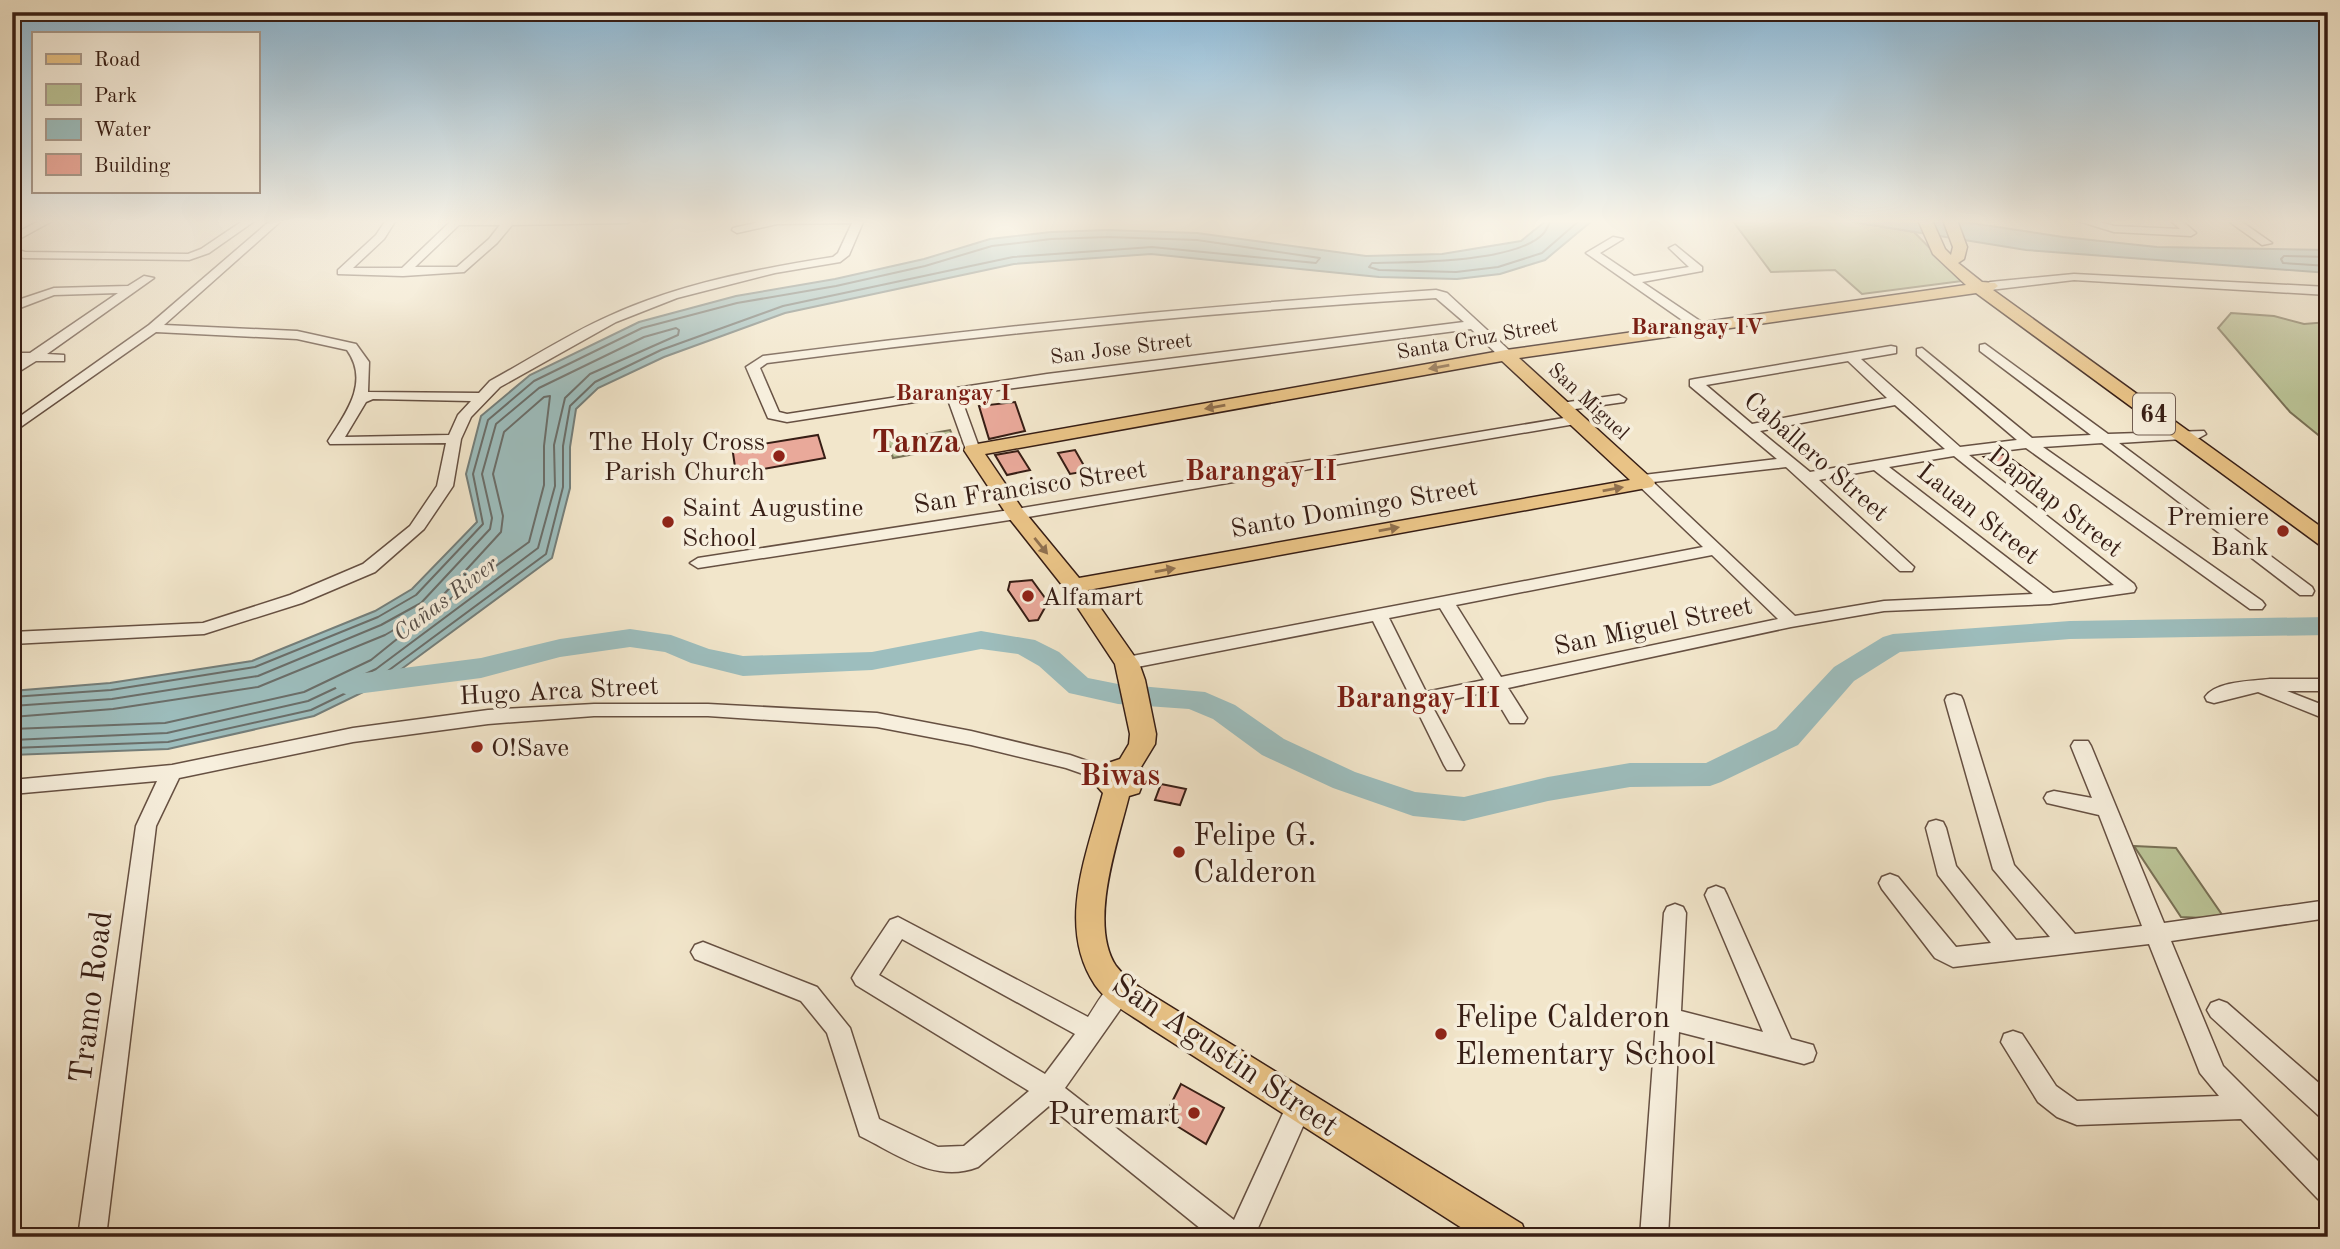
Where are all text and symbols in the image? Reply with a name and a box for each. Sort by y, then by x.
legend [32,32,259,192]
text: Road [94,50,141,71]
text: Park [94,86,137,107]
text: Water [94,120,151,141]
text: Building [94,156,171,177]
street label: Santa Cruz Street [1395,315,1559,364]
district label: Barangay IV [1631,316,1764,339]
street label: San Jose Street [1049,330,1193,369]
street label: San Miguel [1544,360,1633,445]
one-way arrow [1427,362,1449,373]
district label: Barangay I [896,382,1010,405]
street label: Caballero Street [1738,388,1893,527]
road number: 64 [2133,394,2175,435]
one-way arrow [1204,402,1226,413]
district label: Tanza [872,427,961,460]
place label: The Holy Cross Parish Church [588,430,765,486]
street label: Dapdap Street [1983,442,2127,563]
marker: The Holy Cross Parish Church [771,448,787,464]
street label: San Francisco Street [912,457,1149,519]
district label: Barangay II [1185,459,1337,487]
street label: Lauan Street [1912,459,2044,570]
street label: Santo Domingo Street [1229,474,1480,544]
one-way arrow [1602,483,1624,494]
place label: Saint Augustine School [682,496,863,552]
place label: Premiere Bank [2166,505,2269,561]
marker: Saint Augustine School [660,514,676,530]
marker: Premiere Bank [2275,523,2291,539]
one-way arrow [1378,524,1400,535]
one-way arrow [1034,536,1049,554]
water label: Cañas River [390,552,503,646]
one-way arrow [1154,564,1176,575]
place label: Alfamart [1042,585,1144,611]
marker: Alfamart [1020,588,1036,604]
street label: San Miguel Street [1552,593,1755,661]
street label: Hugo Arca Street [459,674,659,710]
district label: Barangay III [1336,686,1500,714]
place label: O!Save [491,736,569,762]
marker: O!Save [469,739,485,755]
district label: Biwas [1080,762,1160,792]
place label: Felipe G. Calderon [1193,821,1317,890]
marker: Felipe G. Calderon [1171,844,1187,860]
street label: Tramo Road [67,909,119,1085]
street label: San Agustin Street [1105,969,1343,1144]
place label: Felipe Calderon Elementary School [1455,1003,1715,1072]
marker: Felipe Calderon Elementary School [1433,1026,1449,1042]
place label: Puremart [1048,1100,1180,1132]
marker: Puremart [1186,1105,1202,1121]

